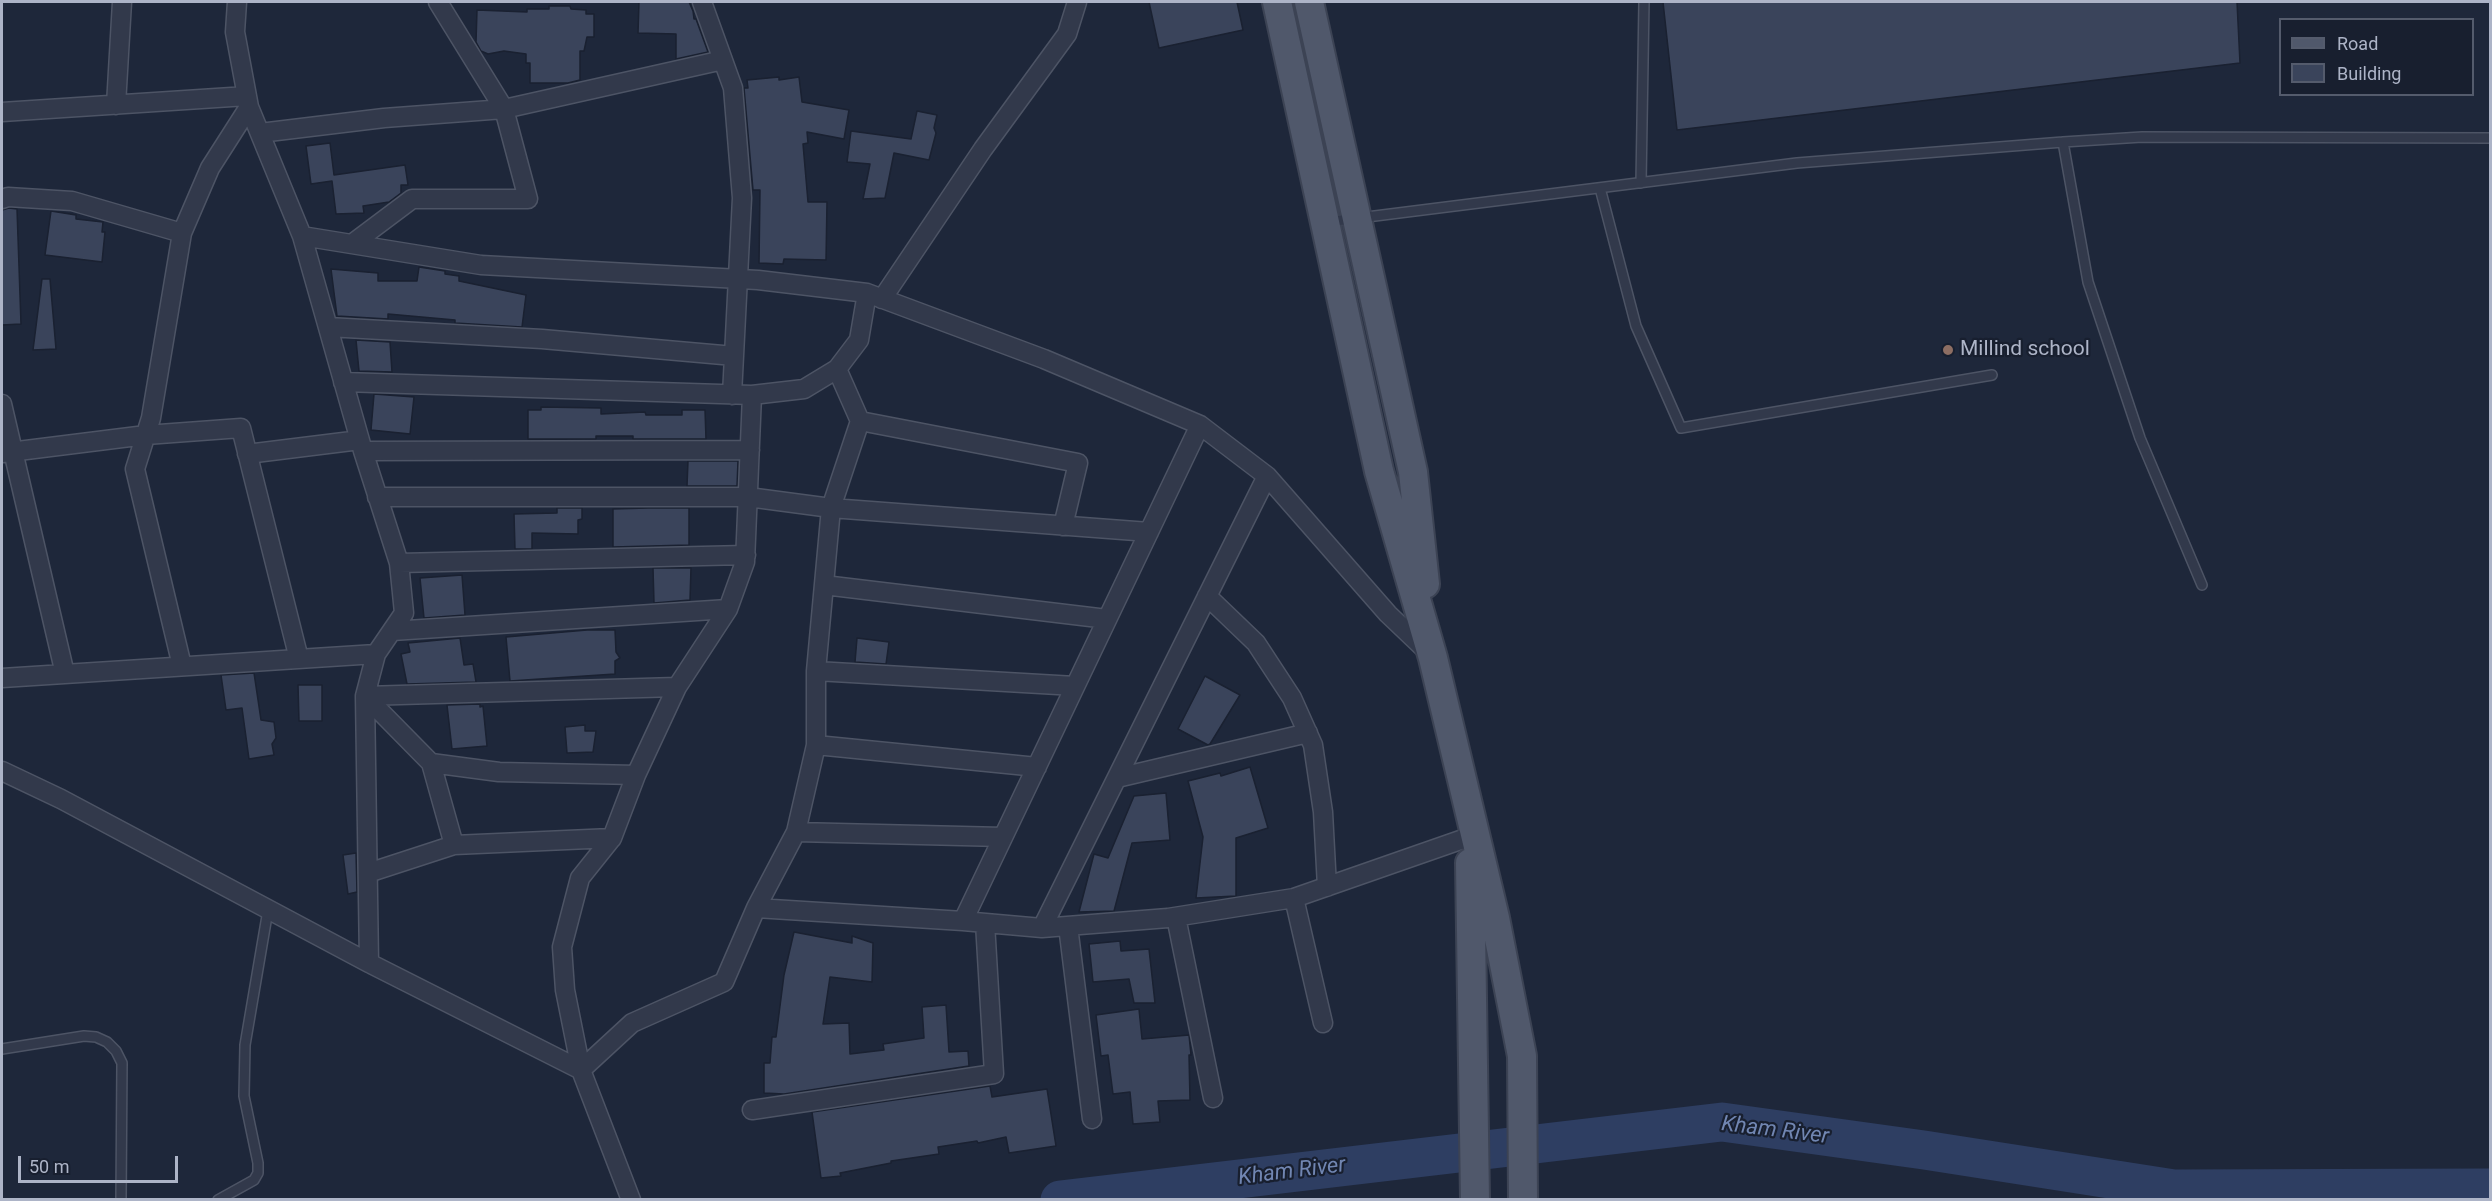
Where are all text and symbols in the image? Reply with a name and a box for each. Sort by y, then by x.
legend [2279,18,2474,96]
text: Road [2337,33,2378,54]
text: Building [2337,63,2401,84]
place label: Millind school [1960,337,2090,363]
marker: Millind school [1941,343,1955,357]
water label: Kham River [1720,1111,1830,1151]
scale bar [21,1144,182,1182]
water label: Kham River [1237,1152,1347,1192]
text: 50 m [29,1156,69,1177]

